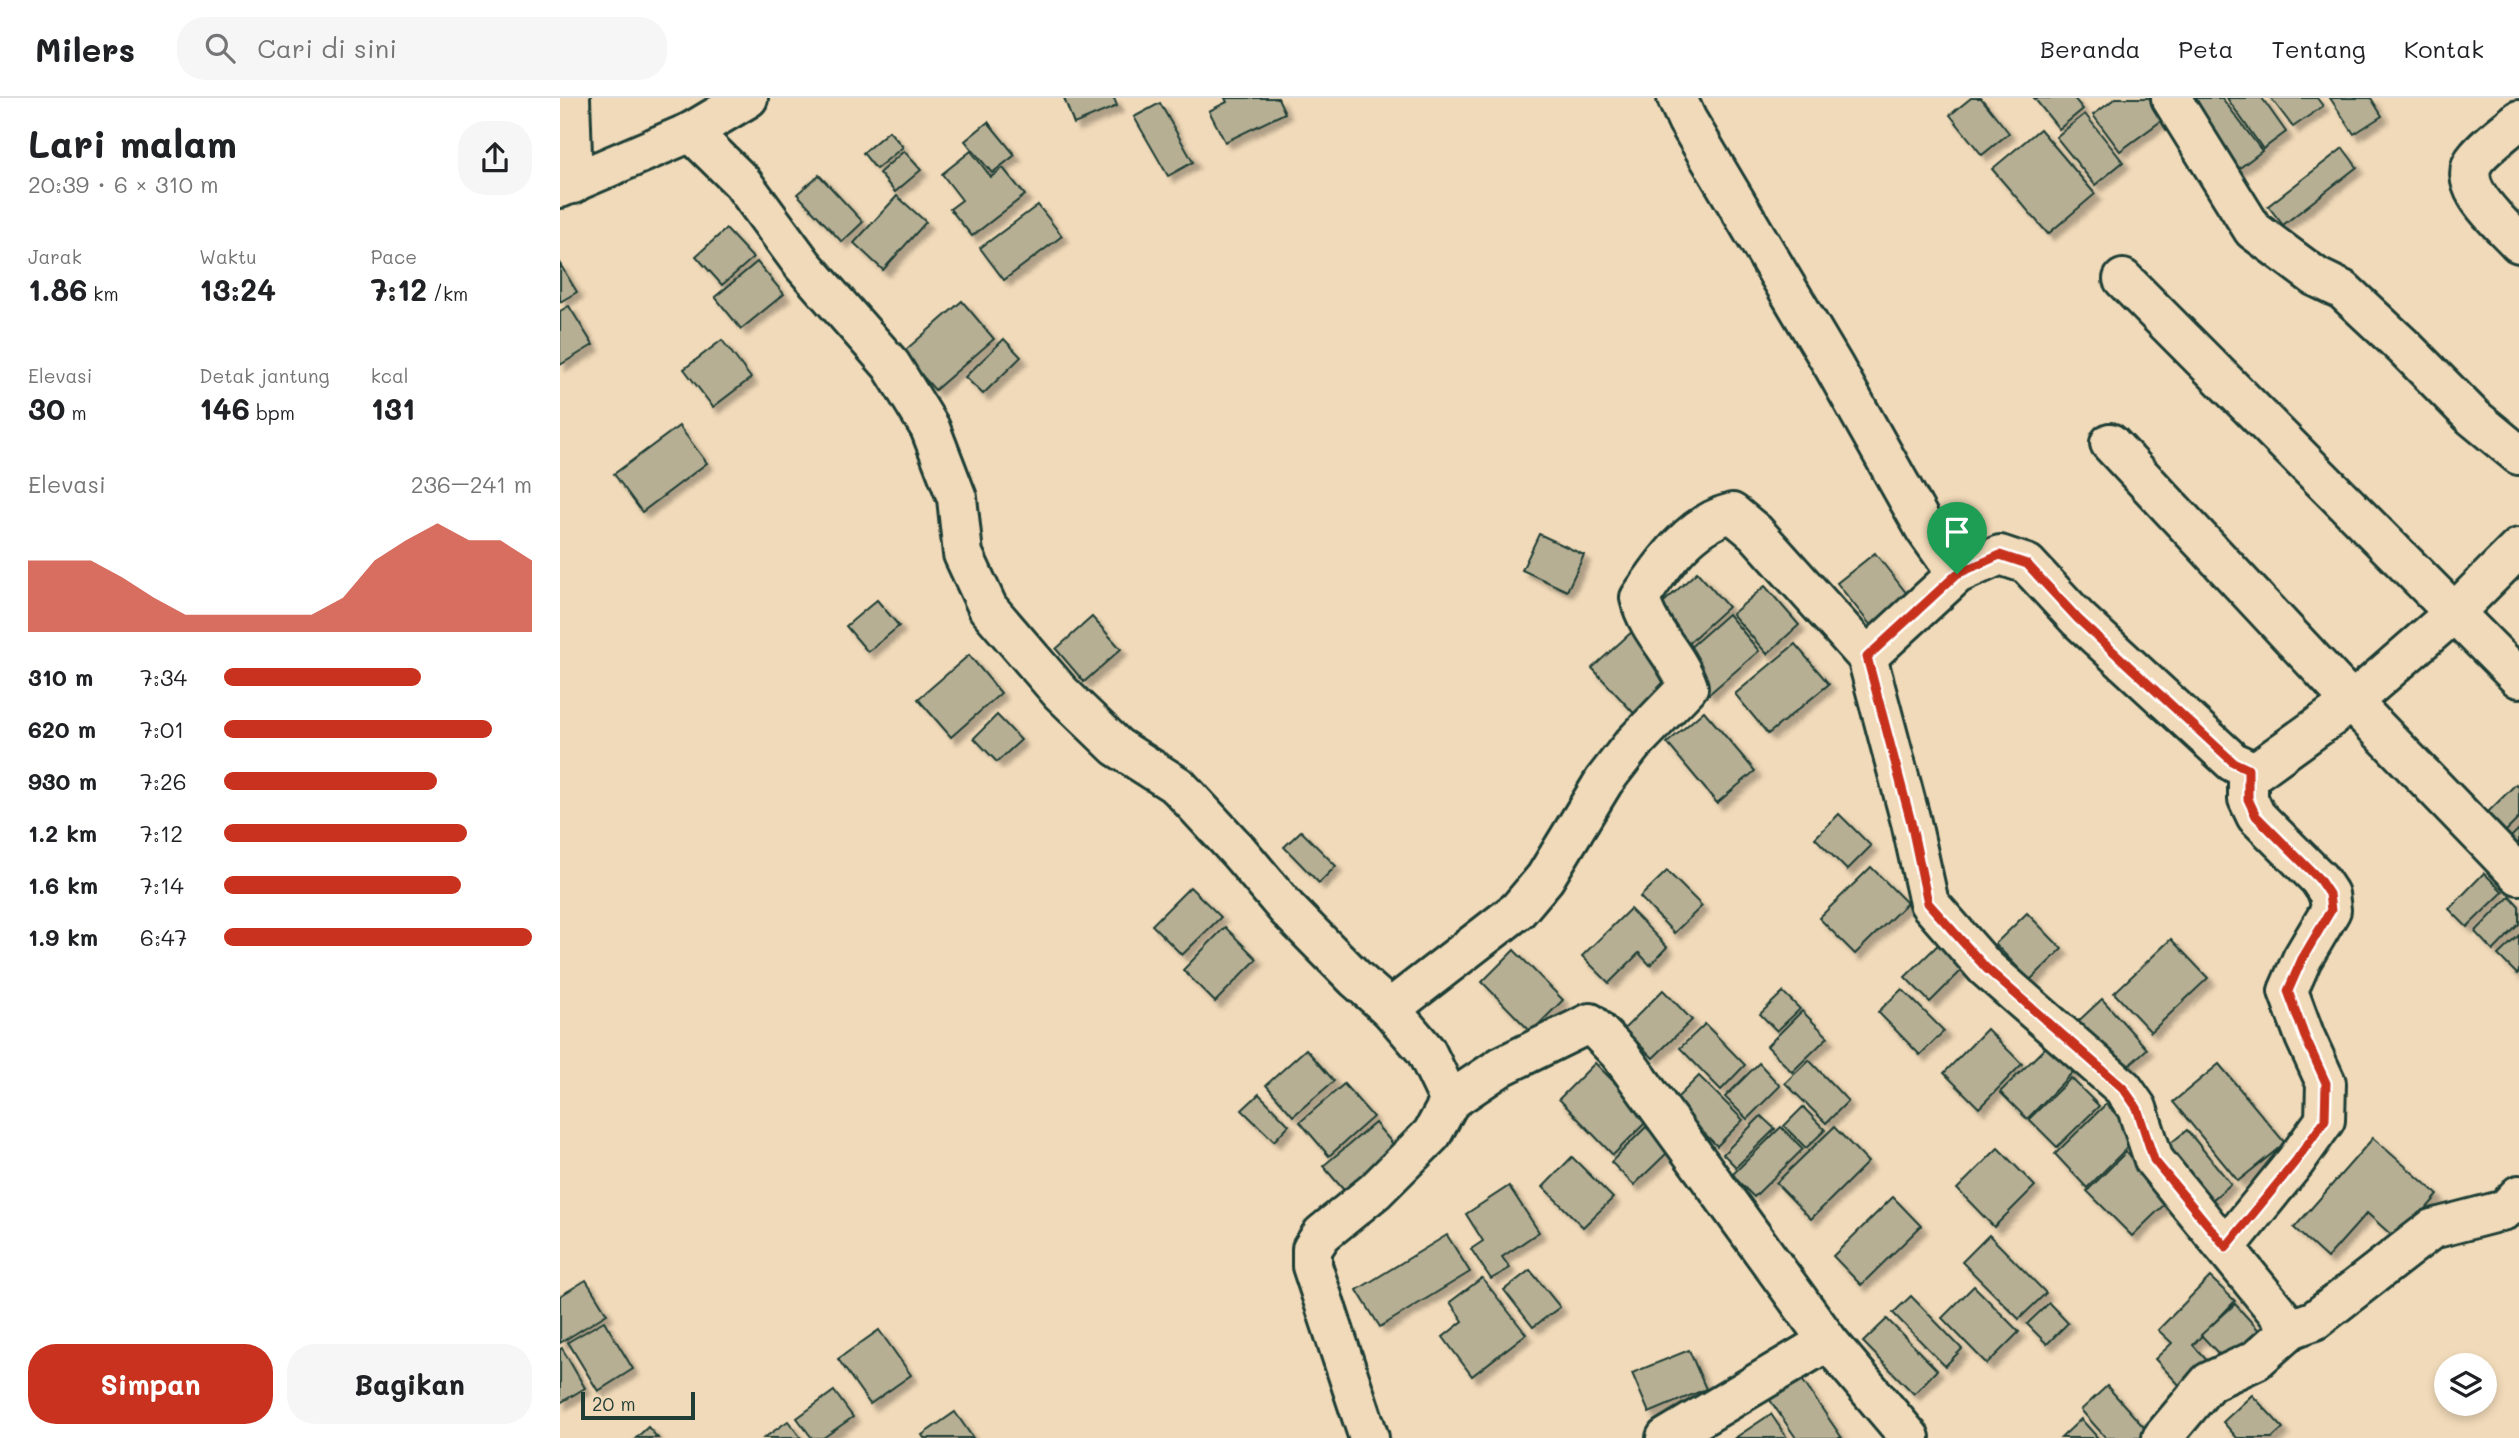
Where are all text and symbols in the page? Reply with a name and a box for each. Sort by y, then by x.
search box [177,17,667,80]
text: Milers [35,27,135,70]
icon: search [201,29,239,67]
text: Cari di sini [257,31,397,65]
text: Beranda [2040,33,2140,64]
text: Peta [2178,33,2233,64]
text: Tentang [2271,33,2366,64]
text: Kontak [2404,33,2484,64]
text: Lari malam [28,118,237,168]
button: share [458,121,532,195]
text: 20:39 · 6 × 310 m [28,169,219,199]
text: Jarak [28,244,82,269]
text: Waktu [199,244,257,269]
text: Pace [371,244,417,269]
text: 1.86 [28,269,87,309]
text: 13:24 [199,269,276,309]
text: 7:12 [371,269,427,309]
text: km [87,281,119,306]
text: /km [427,281,468,306]
text: Elevasi [28,363,92,388]
text: Detak jantung [199,363,330,388]
text: kcal [371,363,409,388]
text: 30 [28,388,65,428]
text: 146 [199,388,250,428]
text: 131 [371,388,415,428]
text: m [65,400,87,425]
text: bpm [250,400,295,425]
text: Elevasi [28,469,106,499]
text: 236–241 m [411,469,532,499]
pin [1927,502,1987,574]
icon: arrive [1938,513,1976,551]
text: 310 m [28,662,93,692]
text: 7:34 [140,662,187,692]
text: 620 m [28,714,96,744]
text: 7:01 [140,714,184,744]
text: 930 m [28,766,97,796]
text: 7:26 [140,766,187,796]
text: 1.2 km [28,818,97,848]
text: 7:12 [140,818,183,848]
text: 1.6 km [28,870,98,900]
text: 7:14 [140,870,184,900]
text: 1.9 km [28,922,98,952]
text: 6:47 [140,922,187,952]
button: Simpan [28,1344,273,1424]
button: Bagikan [287,1344,532,1424]
map controls [2434,1353,2497,1416]
button: layers [2434,1353,2497,1416]
scale bar [581,1389,695,1421]
text: 20 m [592,1391,636,1416]

